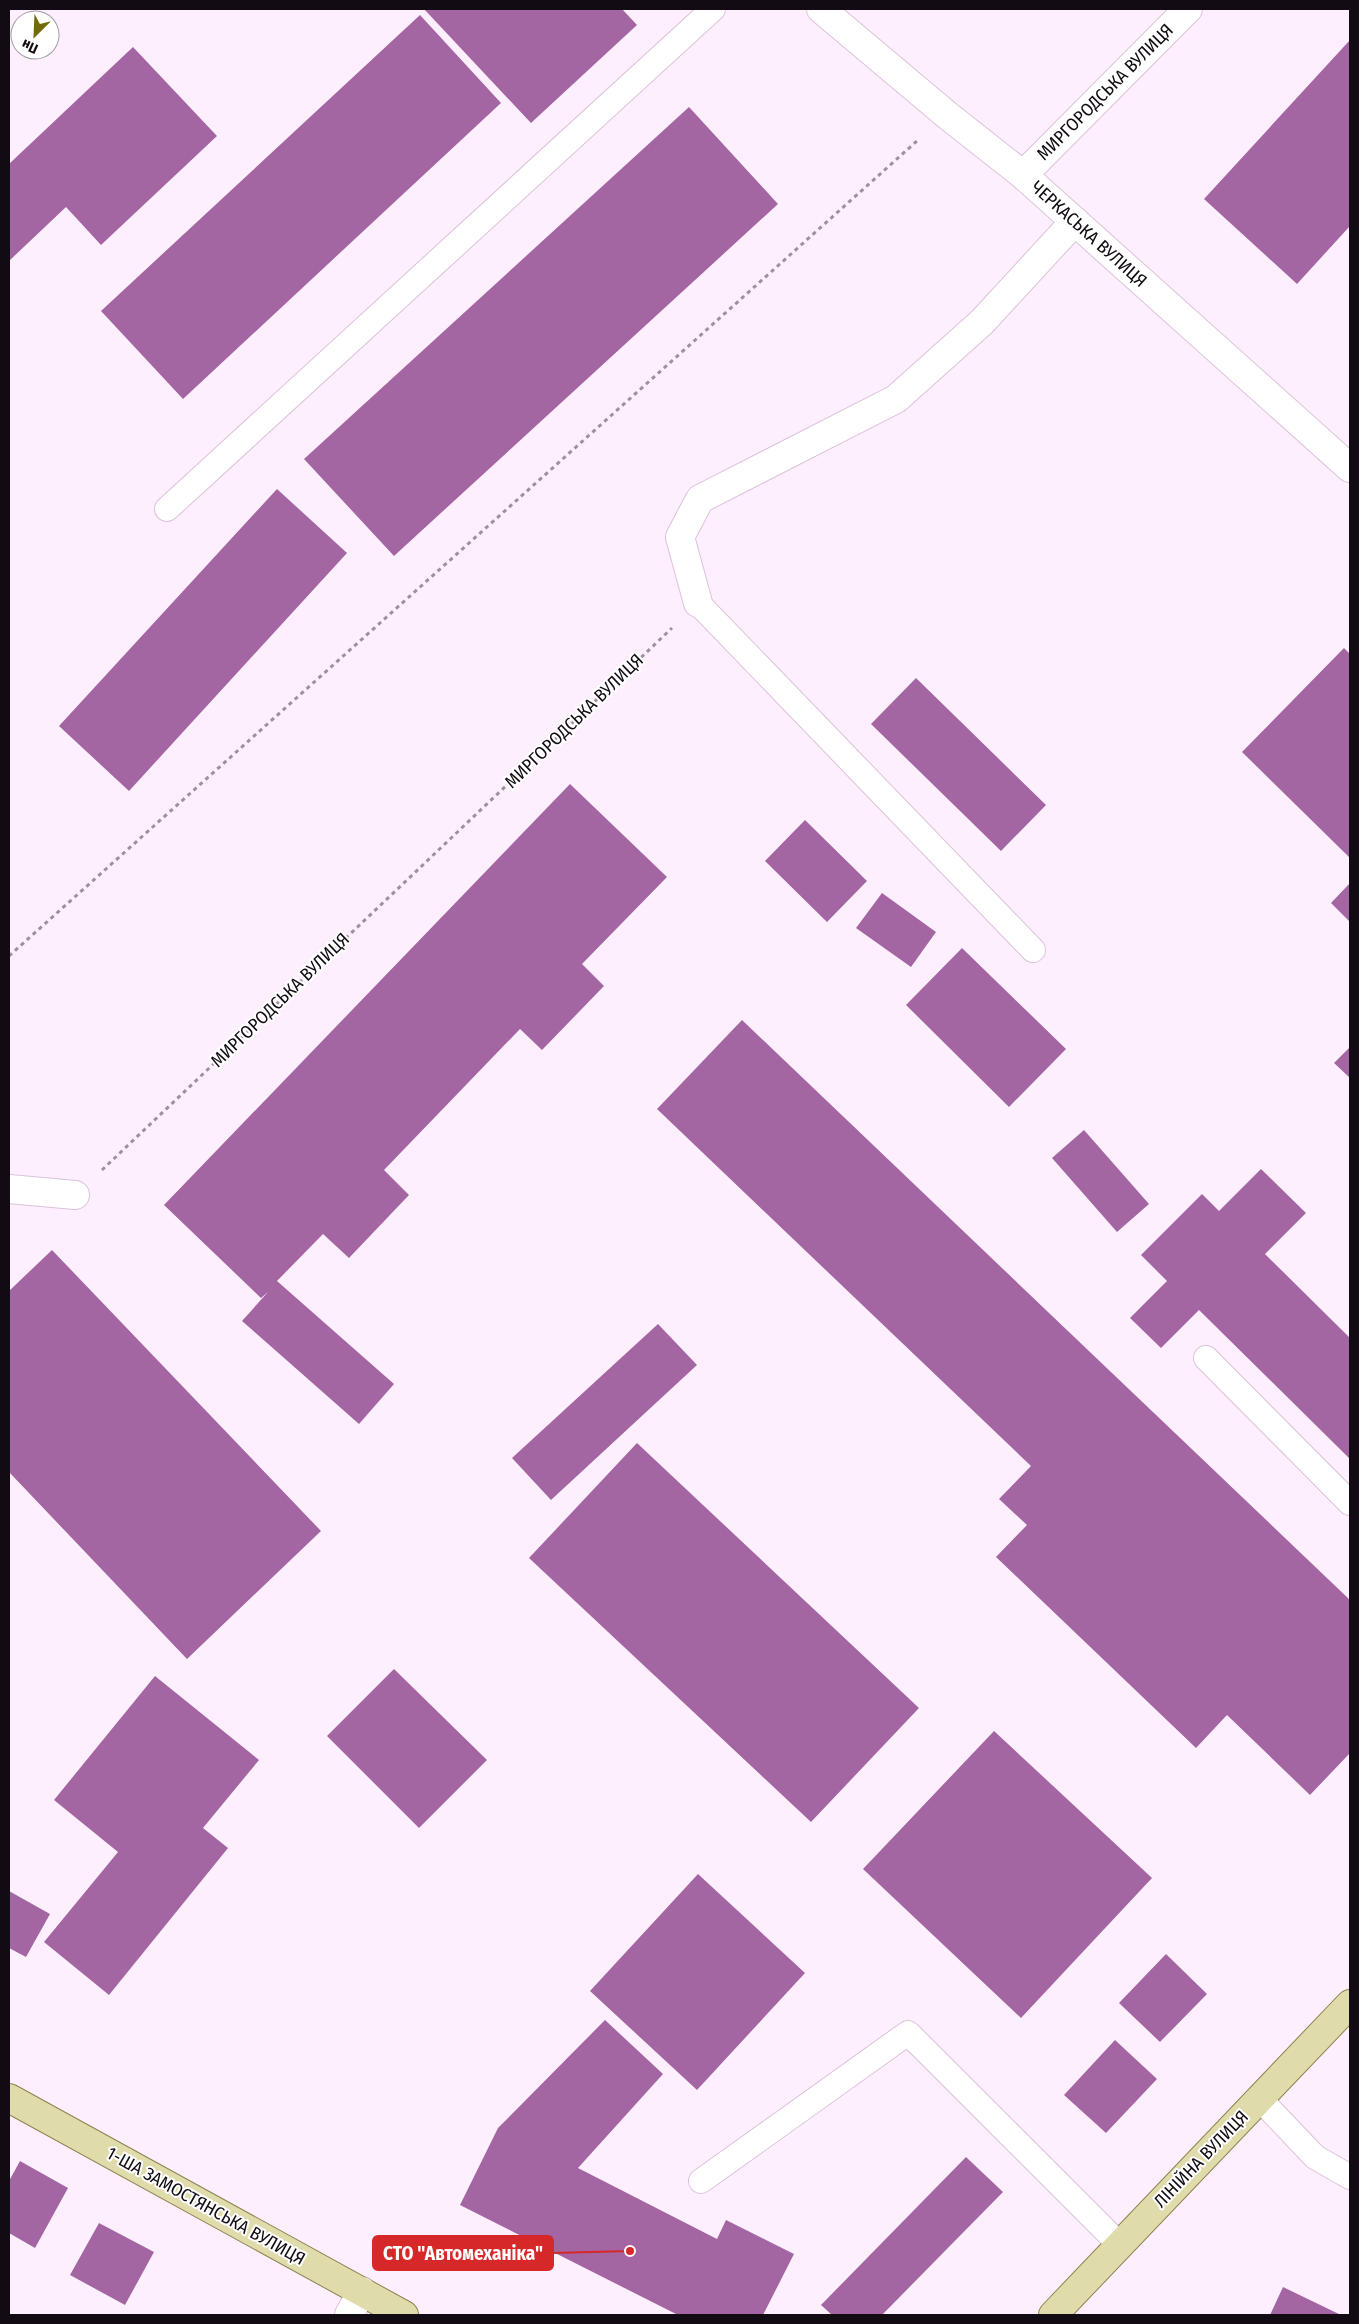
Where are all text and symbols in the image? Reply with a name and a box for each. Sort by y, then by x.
north arrow [10,10,60,60]
street label: МИРГОРОДСЬКА ВУЛИЦЯ [1032,19,1178,165]
text: Пн [19,35,41,57]
street label: ЧЕРКАСЬКА ВУЛИЦЯ [1026,176,1152,292]
street label: МИРГОРОДСЬКА ВУЛИЦЯ [500,649,648,793]
street label: МИРГОРОДСЬКА ВУЛИЦЯ [206,928,354,1072]
street label: ЛІНІЙНА ВУЛИЦЯ [1149,2106,1253,2212]
street label: 1-ША ЗАМОСТЯНСЬКА ВУЛИЦЯ [103,2142,309,2270]
callout: СТО "Автомеханіка" [373,2236,553,2270]
text: СТО "Автомеханіка" [383,2242,543,2265]

